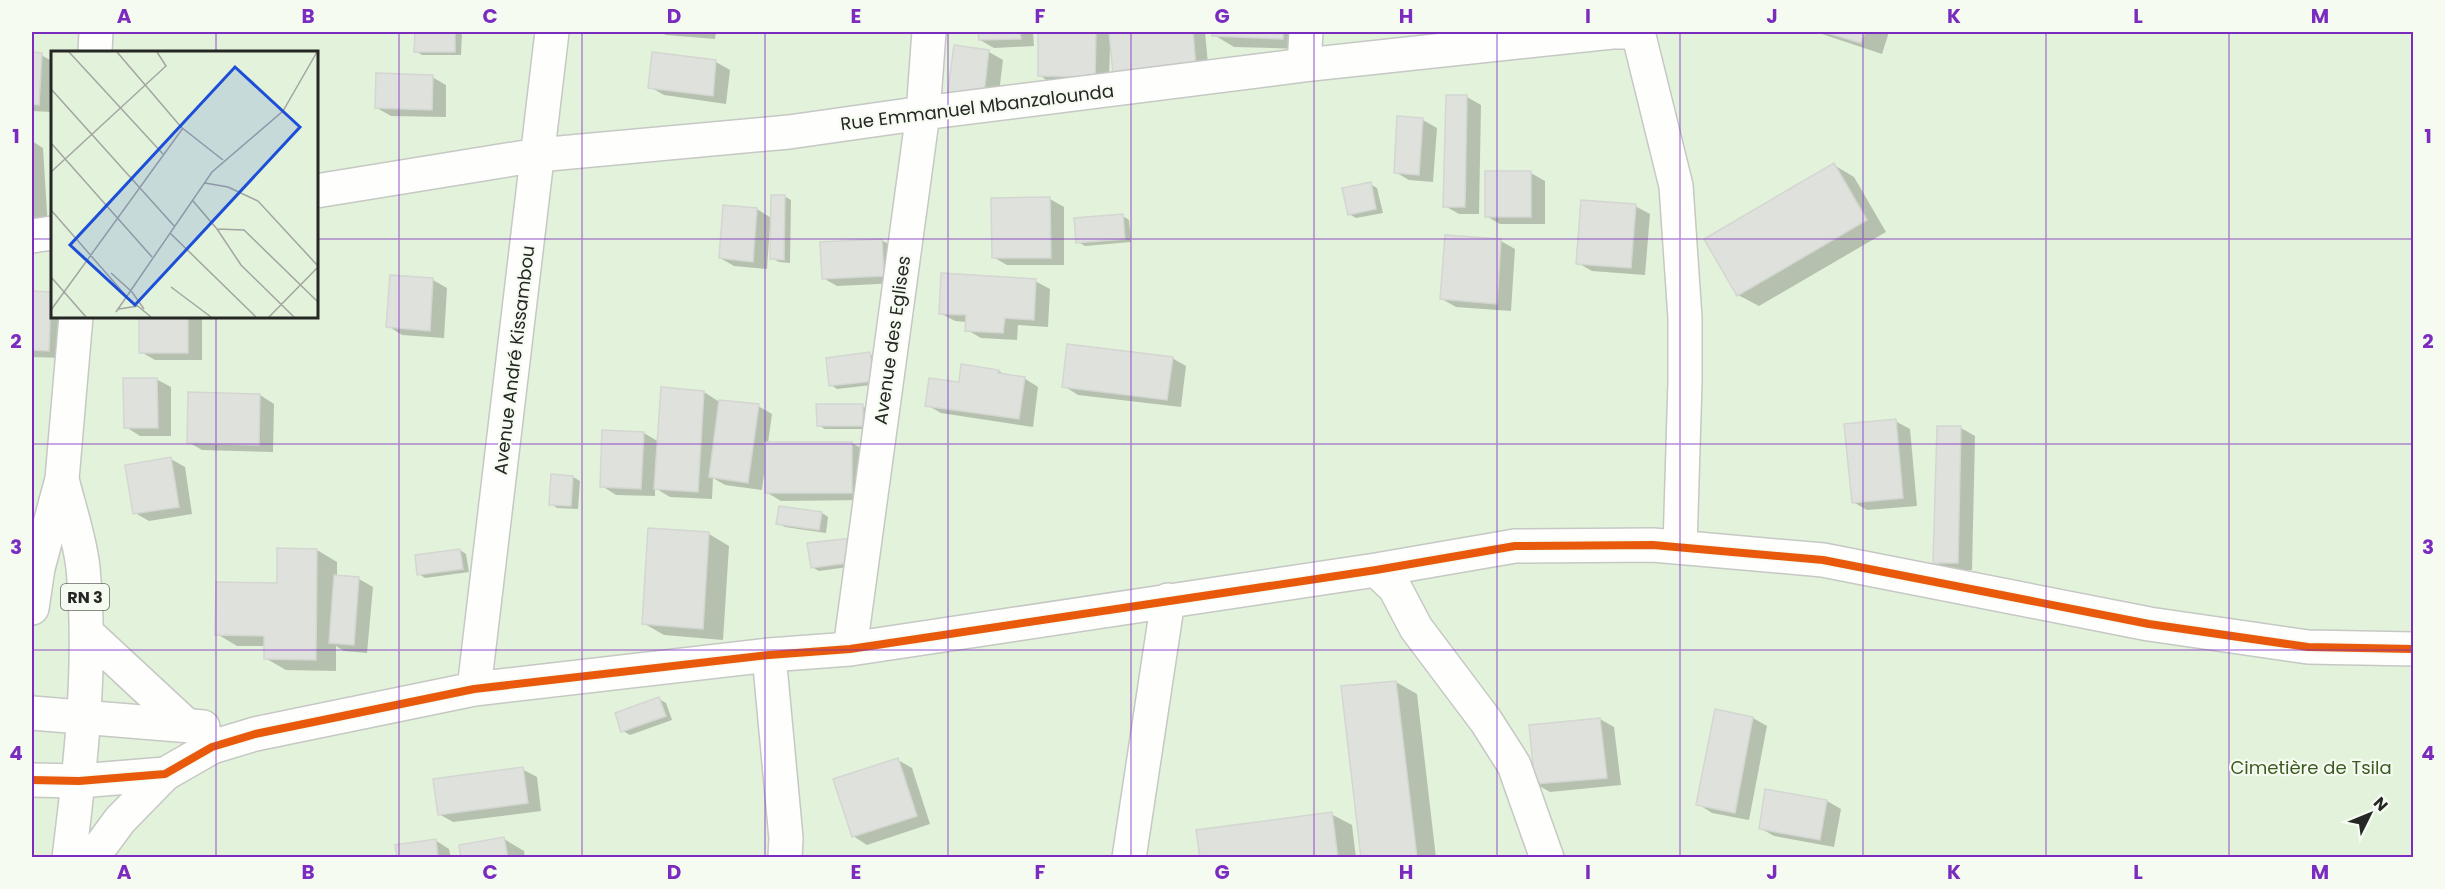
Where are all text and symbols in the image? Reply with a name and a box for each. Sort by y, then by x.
text: A [117,2,132,30]
text: B [301,2,315,30]
text: C [482,2,498,30]
text: D [667,2,681,30]
text: E [851,2,861,30]
text: F [1035,2,1046,30]
text: G [1214,2,1230,30]
text: H [1399,2,1413,30]
text: I [1585,2,1591,30]
text: J [1766,2,1778,30]
text: K [1947,2,1961,30]
text: L [2133,2,2143,30]
text: M [2311,2,2329,30]
inset map [51,51,318,318]
street label: Rue Emmanuel Mbanzalounda [839,78,1115,136]
text: 1 [12,122,20,150]
text: 1 [2424,122,2432,150]
street label: Avenue André Kissambou [488,244,540,476]
street label: Avenue des Eglises [868,254,916,426]
text: 2 [10,327,22,355]
text: 2 [2422,327,2434,355]
text: 3 [10,533,22,561]
text: 3 [2422,533,2434,561]
road number: RN 3 [61,584,109,610]
text: 4 [9,739,23,767]
text: 4 [2421,739,2435,767]
park label: Cimetière de Tsila [2230,755,2392,780]
north arrow [2340,784,2400,844]
text: N [2368,792,2393,816]
text: A [117,858,132,886]
text: B [301,858,315,886]
text: C [482,858,498,886]
text: D [667,858,681,886]
text: E [851,858,861,886]
text: F [1035,858,1046,886]
text: G [1214,858,1230,886]
text: H [1399,858,1413,886]
text: I [1585,858,1591,886]
text: J [1766,858,1778,886]
text: K [1947,858,1961,886]
text: L [2133,858,2143,886]
text: M [2311,858,2329,886]

